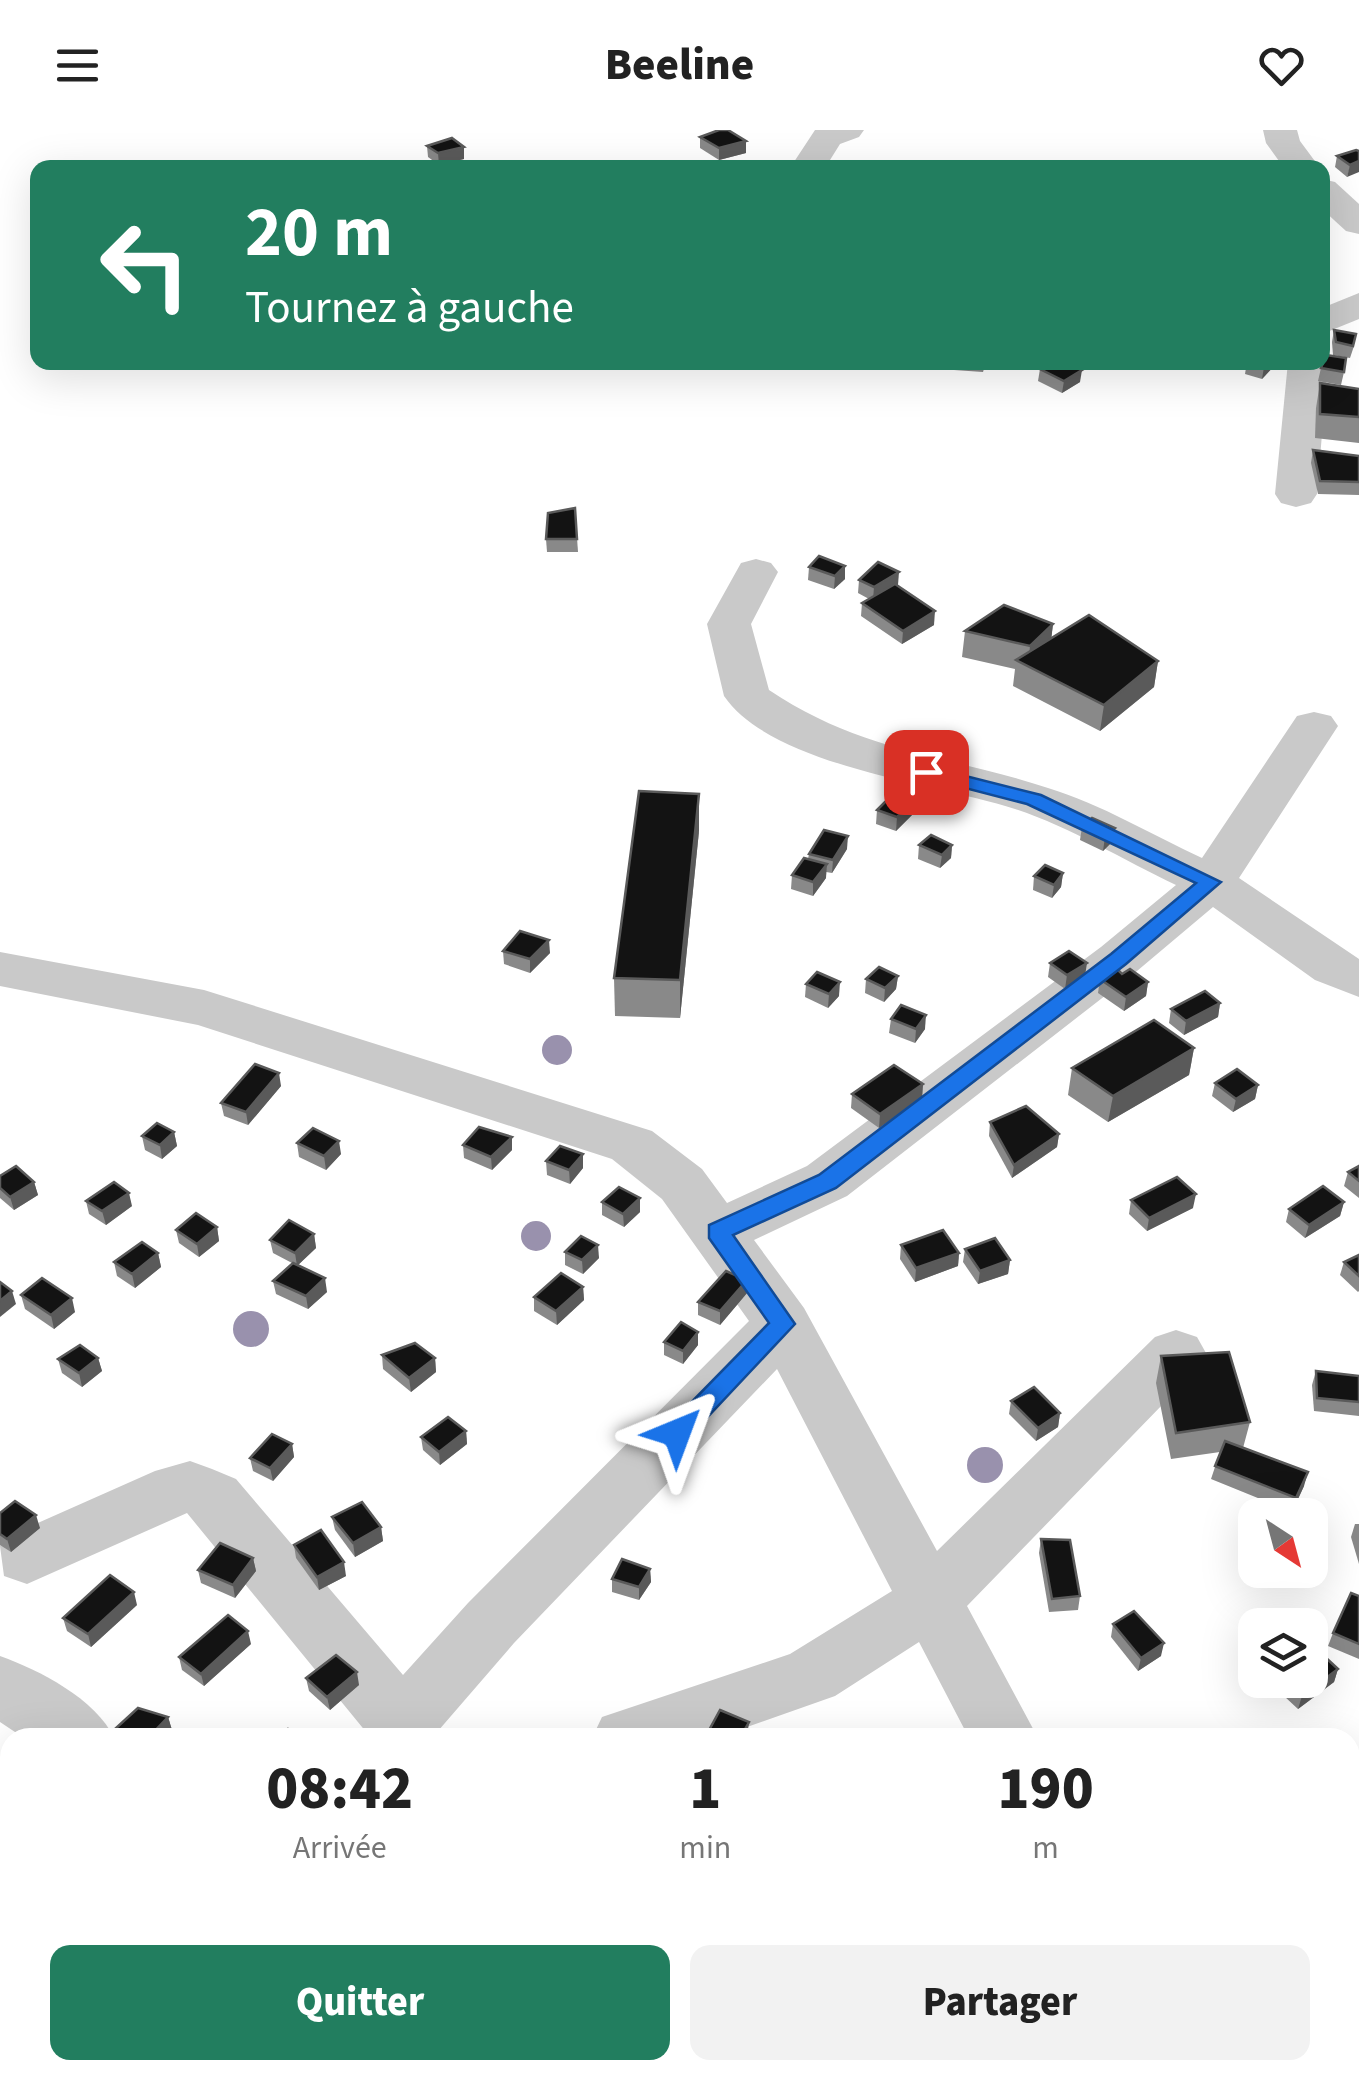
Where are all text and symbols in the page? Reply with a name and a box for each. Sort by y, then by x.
text: Beeline [605,33,754,97]
icon: menu [50,38,105,93]
icon: heart [1254,38,1309,93]
text: 20 m [245,183,393,283]
icon: left [80,200,210,330]
text: Tournez à gauche [245,276,574,340]
pin [884,730,969,815]
icon: arrive [899,745,954,800]
position arrow [625,1381,729,1485]
north arrow [1238,1498,1328,1588]
map controls [1238,1498,1328,1698]
button: layers [1238,1608,1328,1698]
text: 08:42 [266,1747,413,1832]
text: 1 [689,1747,721,1832]
text: 190 [998,1747,1094,1832]
text: Arrivée [293,1825,387,1871]
text: min [679,1825,731,1871]
text: m [1032,1825,1059,1871]
button: Quitter [50,1945,670,2060]
button: Partager [690,1945,1310,2060]

